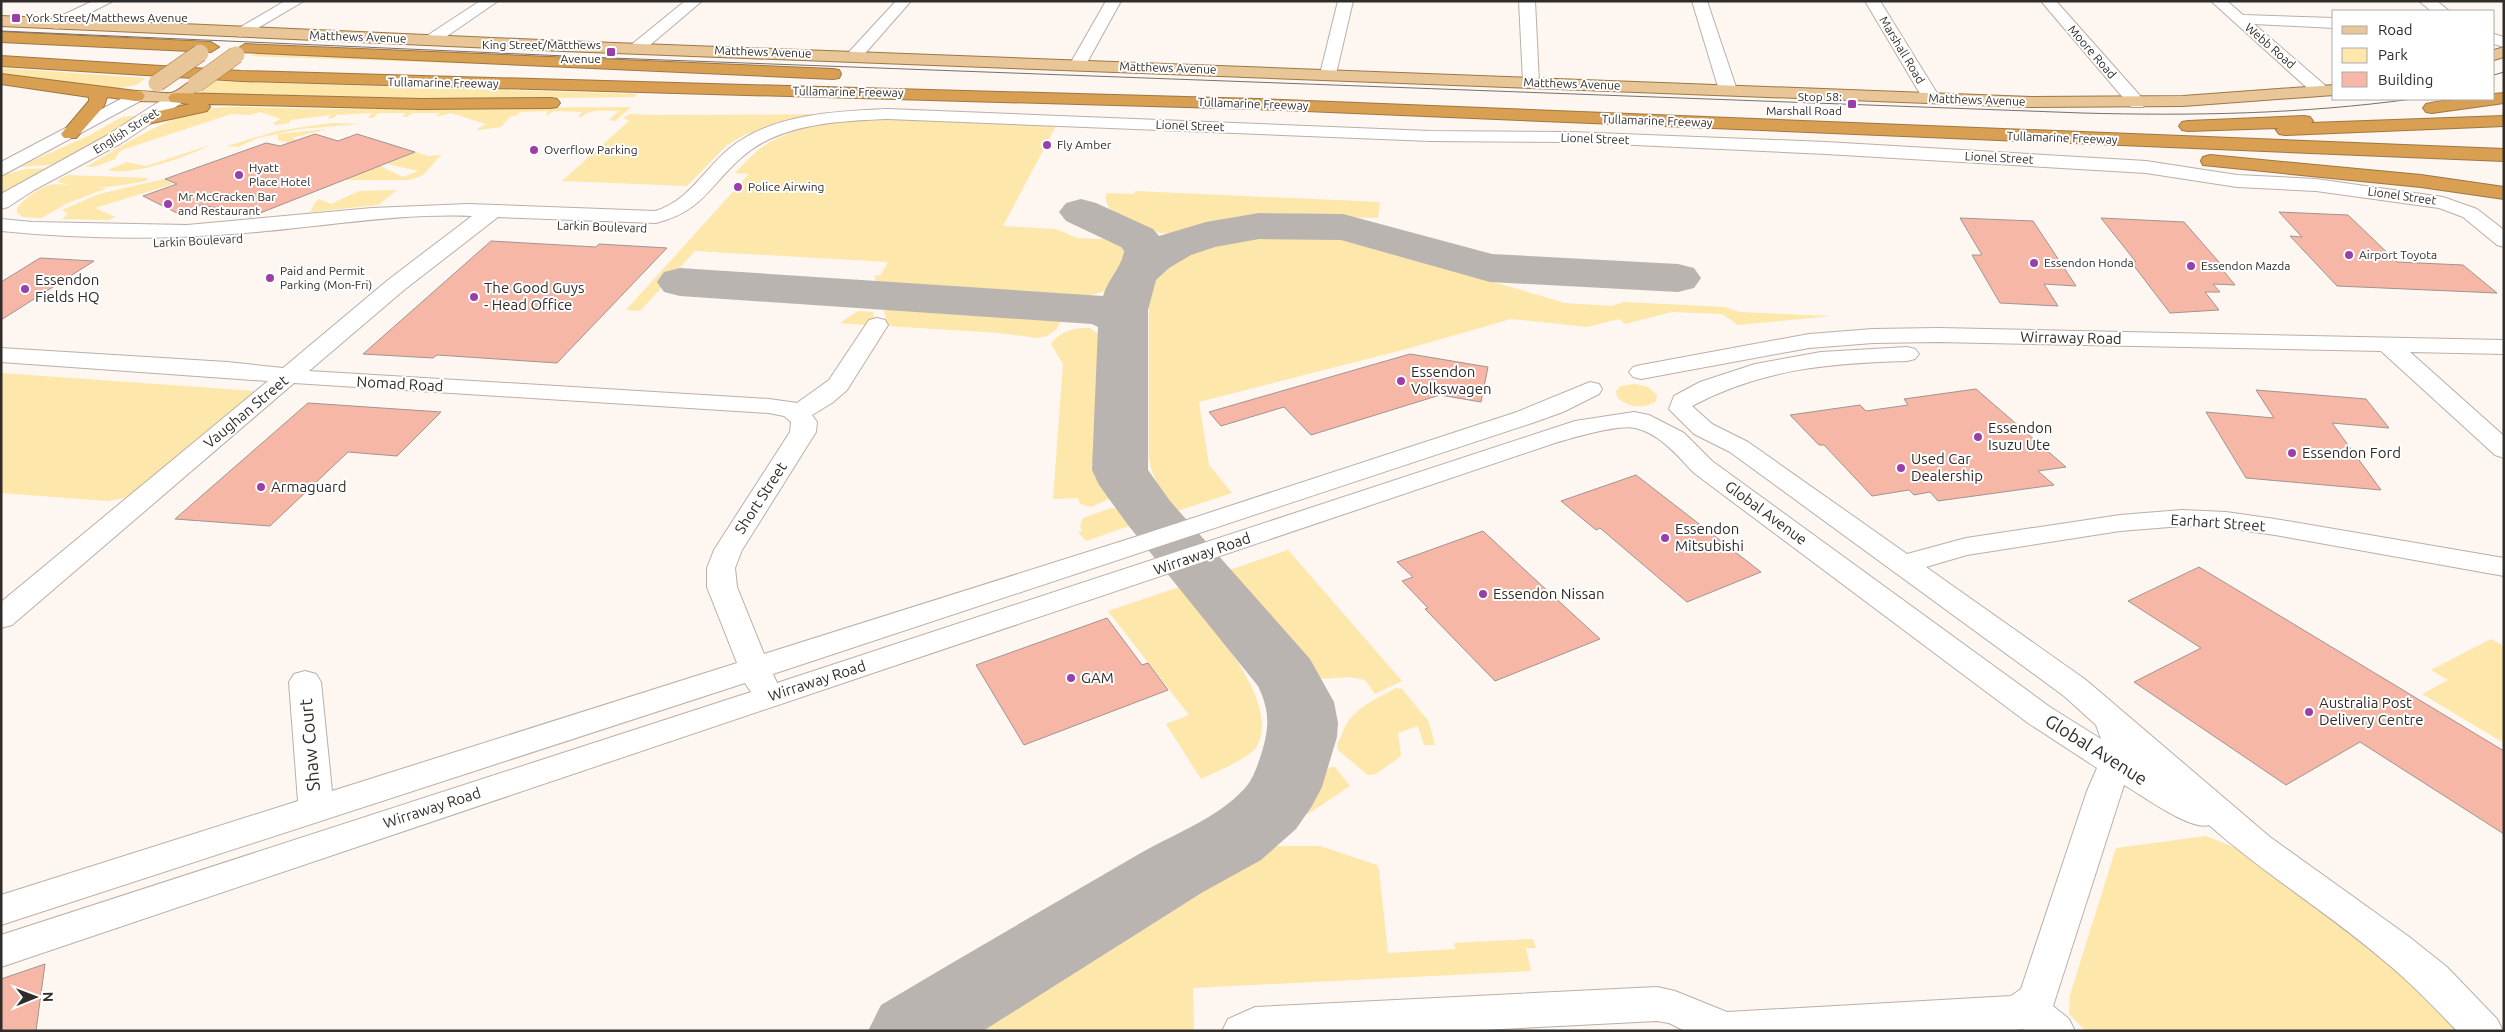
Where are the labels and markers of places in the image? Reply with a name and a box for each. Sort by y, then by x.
place label: York Street/Matthews Avenue [26,11,188,24]
marker: York Street/Matthews Avenue [10,12,22,24]
place label: King Street/Matthews Avenue [482,38,601,65]
marker: King Street/Matthews Avenue [605,46,617,58]
place label: Stop 58: Marshall Road [1766,90,1842,117]
marker: Stop 58: Marshall Road [1846,98,1858,110]
place label: Fly Amber [1057,138,1112,151]
marker: Fly Amber [1041,139,1053,151]
place label: Overflow Parking [544,143,638,156]
marker: Overflow Parking [528,144,540,156]
place label: Hyatt Place Hotel [249,161,310,188]
marker: Hyatt Place Hotel [233,169,245,181]
place label: Police Airwing [748,180,825,193]
marker: Police Airwing [732,181,744,193]
place label: Mr McCracken Bar and Restaurant [178,190,276,217]
marker: Mr McCracken Bar and Restaurant [162,198,174,210]
place label: Airport Toyota [2359,248,2437,261]
marker: Airport Toyota [2343,249,2355,261]
place label: Essendon Honda [2044,256,2134,269]
marker: Essendon Honda [2028,257,2040,269]
place label: Essendon Mazda [2201,259,2290,272]
marker: Essendon Mazda [2185,260,2197,272]
place label: Paid and Permit Parking (Mon-Fri) [280,264,372,292]
place label: Essendon Fields HQ [35,271,100,305]
marker: Paid and Permit Parking (Mon-Fri) [264,272,276,284]
place label: The Good Guys - Head Office [484,279,585,313]
marker: Essendon Fields HQ [19,283,31,295]
marker: The Good Guys - Head Office [468,291,480,303]
place label: Essendon Volkswagen [1411,363,1492,397]
marker: Essendon Volkswagen [1395,375,1407,387]
place label: Essendon Isuzu Ute [1988,419,2052,453]
marker: Essendon Isuzu Ute [1972,431,1984,443]
place label: Essendon Ford [2302,444,2401,461]
marker: Essendon Ford [2286,447,2298,459]
place label: Used Car Dealership [1911,450,1983,484]
marker: Used Car Dealership [1895,462,1907,474]
place label: Armaguard [271,478,346,495]
marker: Armaguard [255,481,267,493]
place label: Essendon Mitsubishi [1675,520,1744,554]
marker: Essendon Mitsubishi [1659,532,1671,544]
place label: Essendon Nissan [1493,585,1604,602]
marker: Essendon Nissan [1477,588,1489,600]
place label: GAM [1081,669,1114,686]
marker: GAM [1065,672,1077,684]
place label: Australia Post Delivery Centre [2319,694,2424,728]
marker: Australia Post Delivery Centre [2303,706,2315,718]

